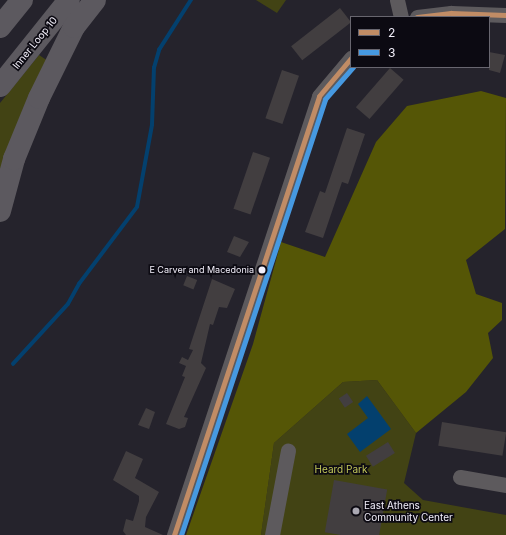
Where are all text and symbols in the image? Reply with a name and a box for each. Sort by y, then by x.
street label: Inner Loop 10 [10,14,60,72]
legend [350,16,490,68]
text: 2 [388,25,395,40]
text: 3 [388,45,395,60]
place label: E Carver and Macedonia [149,265,254,275]
marker: E Carver and Macedonia [257,265,267,275]
park label: Heard Park [315,464,367,476]
place label: East Athens Community Center [364,499,453,522]
marker: East Athens Community Center [351,506,361,516]

